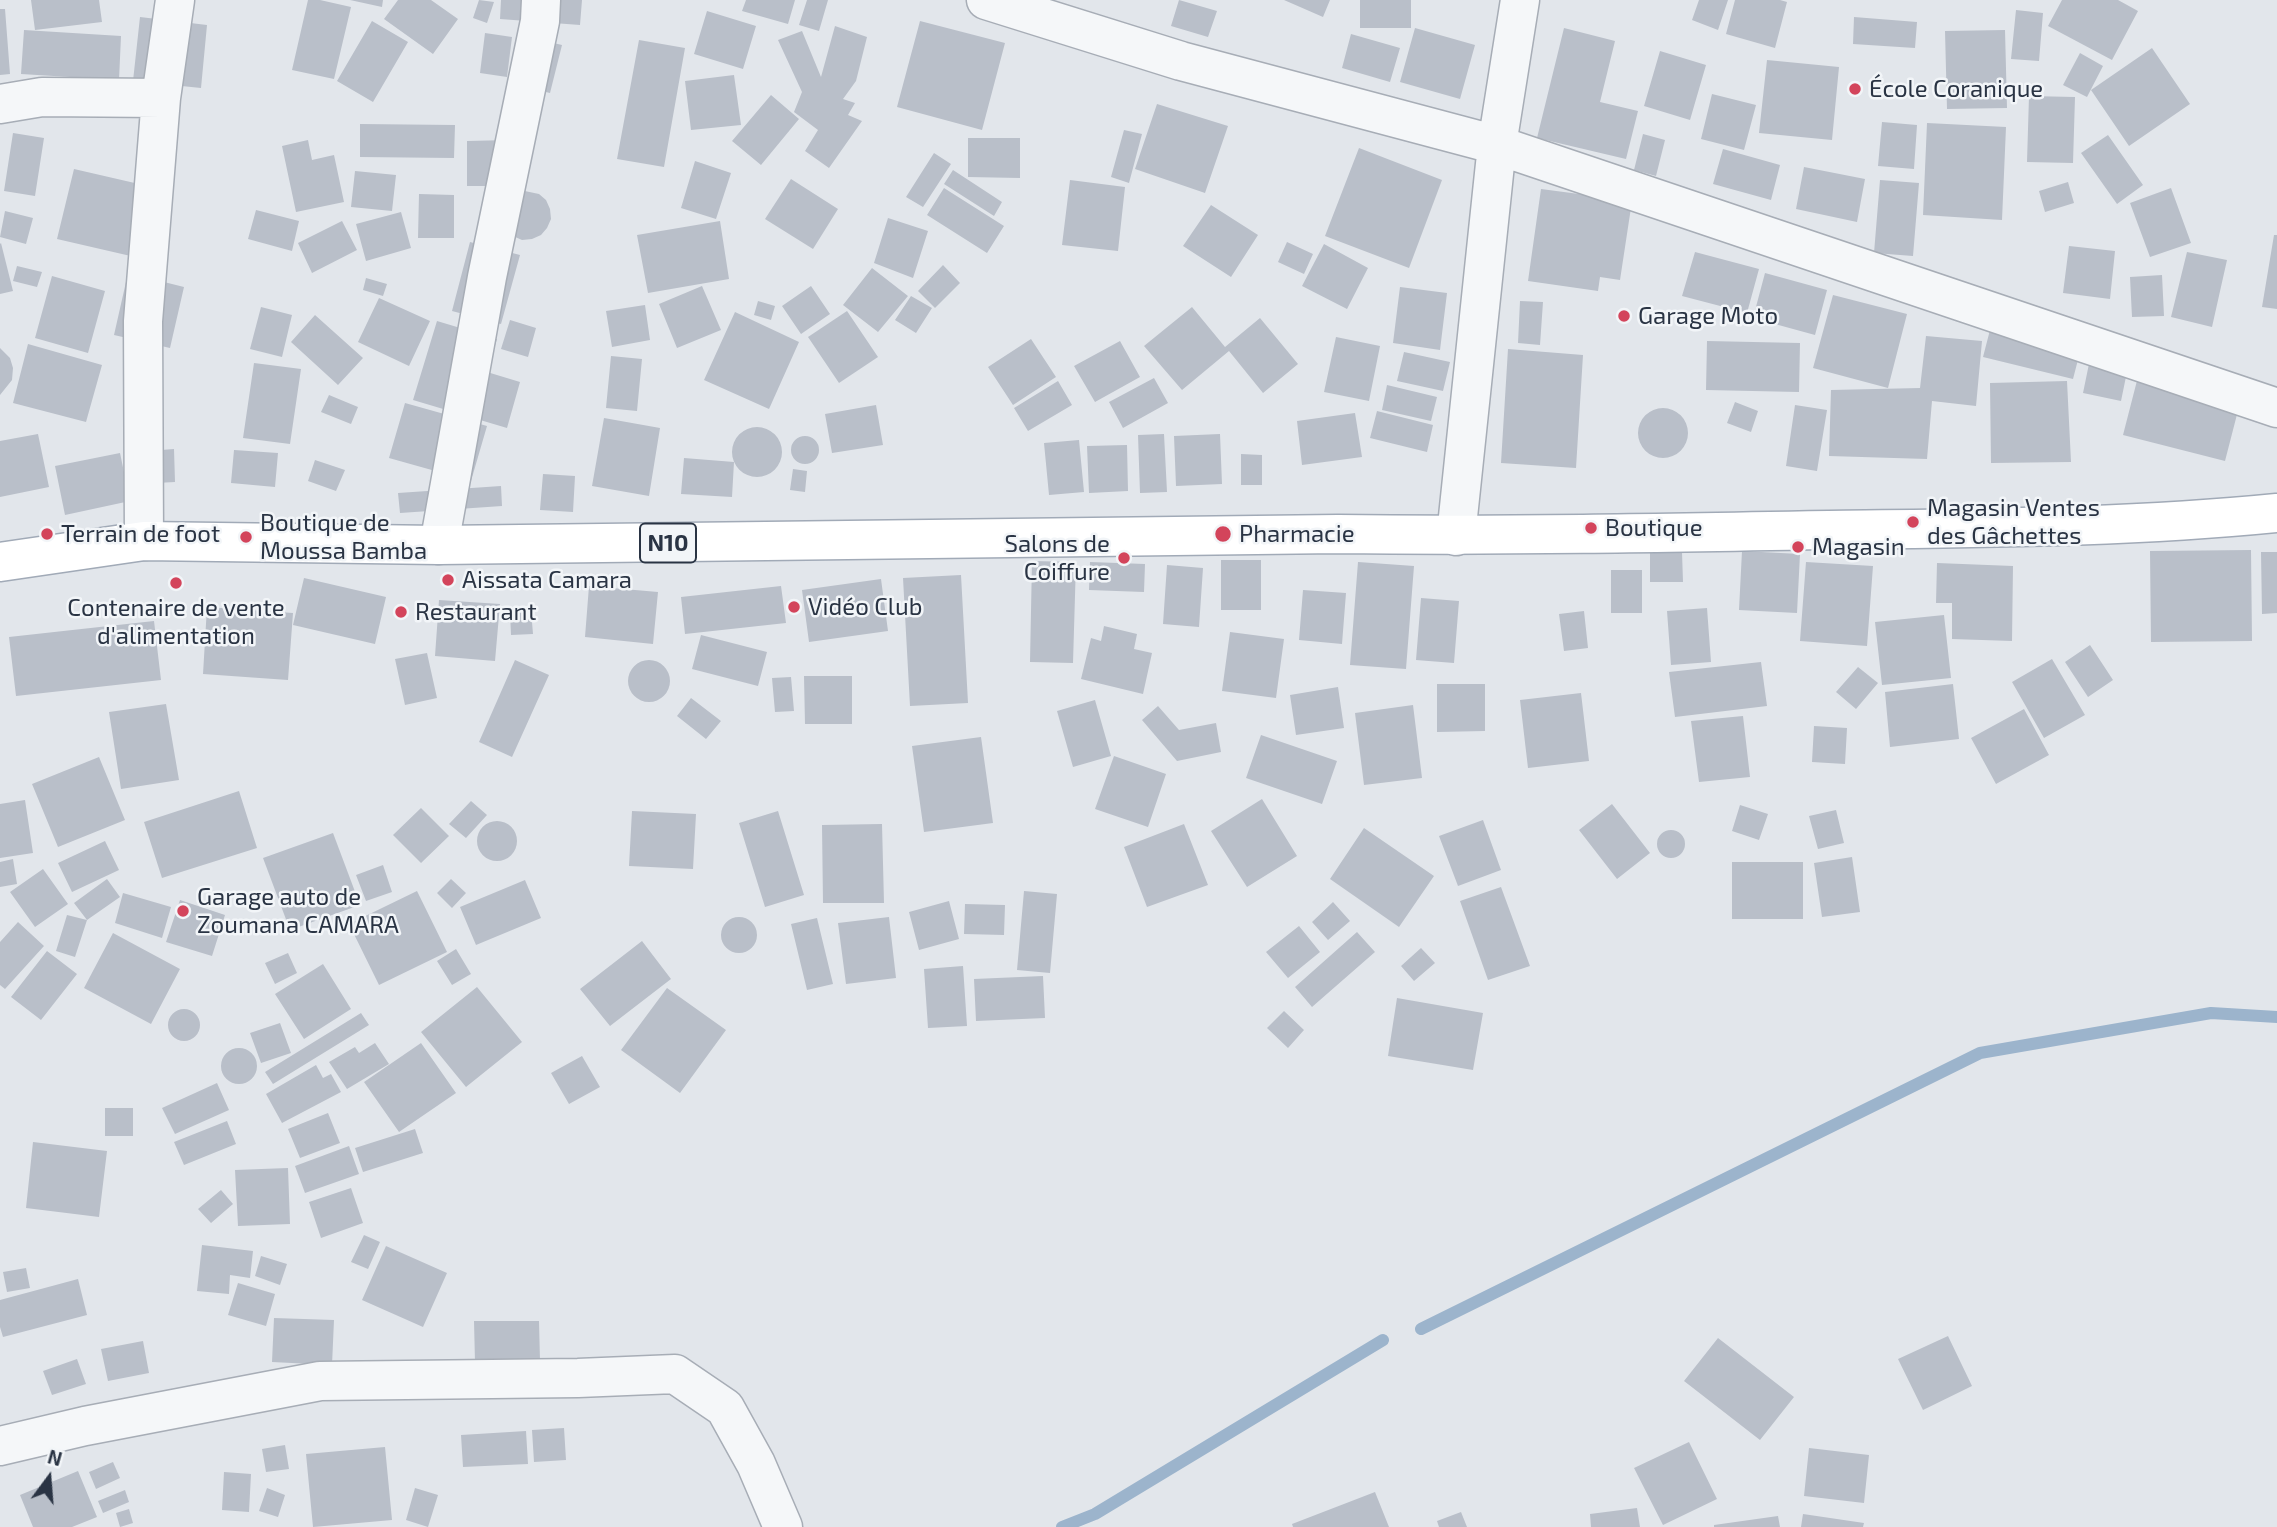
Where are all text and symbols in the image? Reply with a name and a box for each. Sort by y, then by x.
place label: École Coranique [1869,75,2043,103]
marker: École Coranique [1847,81,1863,97]
place label: Garage Moto [1638,302,1778,330]
marker: Garage Moto [1616,308,1632,324]
place label: Magasin Ventes des Gâchettes [1927,494,2100,550]
place label: Boutique de Moussa Bamba [260,509,427,565]
place label: Boutique [1605,514,1703,542]
marker: Magasin Ventes des Gâchettes [1905,514,1921,530]
place label: Terrain de foot [61,520,220,548]
place label: Pharmacie [1239,520,1355,548]
marker: Boutique [1583,520,1599,536]
road number: N10 [640,524,696,562]
marker: Pharmacie [1213,524,1233,544]
marker: Terrain de foot [39,526,55,542]
marker: Boutique de Moussa Bamba [238,529,254,545]
place label: Salons de Coiffure [1004,530,1110,586]
place label: Magasin [1812,533,1905,561]
marker: Magasin [1790,539,1806,555]
marker: Salons de Coiffure [1116,550,1132,566]
place label: Aissata Camara [462,566,632,594]
marker: Aissata Camara [440,572,456,588]
marker: Contenaire de vente d'alimentation [168,575,184,591]
place label: Vidéo Club [808,593,922,621]
place label: Contenaire de vente d'alimentation [67,594,285,650]
place label: Restaurant [415,598,537,626]
marker: Vidéo Club [786,599,802,615]
marker: Restaurant [393,604,409,620]
place label: Garage auto de Zoumana CAMARA [197,883,399,939]
marker: Garage auto de Zoumana CAMARA [175,903,191,919]
north arrow [14,1443,84,1513]
text: N [45,1444,65,1470]

